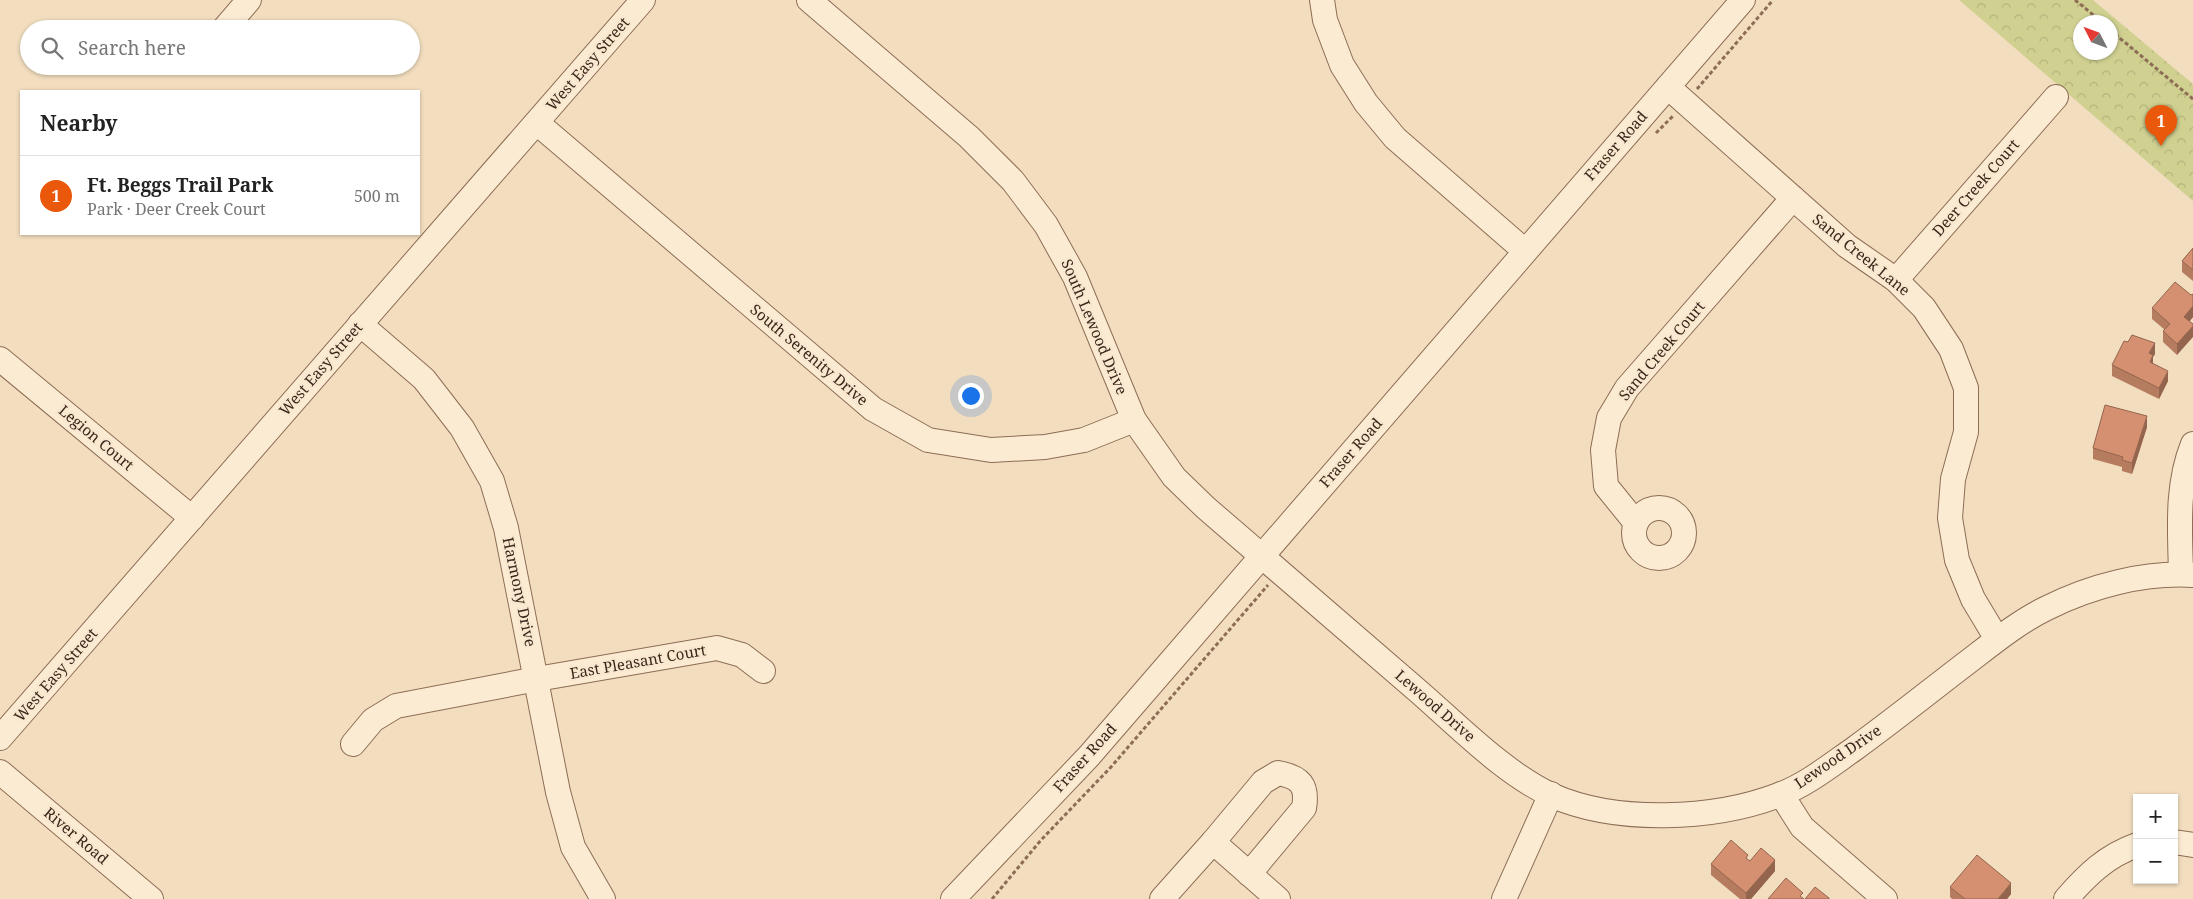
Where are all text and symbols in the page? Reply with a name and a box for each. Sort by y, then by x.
street label: West Easy Street [541,12,633,114]
north arrow [2073,15,2118,60]
search box [20,20,420,75]
icon: search [38,34,66,62]
text: Search here [78,35,186,61]
pin: 1 [2145,105,2177,146]
street label: Fraser Road [1579,106,1651,184]
text: Nearby [40,109,118,137]
street label: Deer Creek Court [1927,134,2023,240]
text: Ft. Beggs Trail Park [87,172,273,198]
text: 1 [51,185,61,207]
text: 500 m [354,185,400,207]
text: Park · Deer Creek Court [87,198,266,220]
street label: Sand Creek Lane [1809,209,1915,300]
street label: South Lewood Drive [1057,256,1133,397]
street label: Sand Creek Court [1614,296,1709,404]
street label: South Serenity Drive [747,299,873,409]
street label: West Easy Street [274,317,366,419]
your location [958,383,984,409]
street label: Legion Court [55,400,138,475]
street label: Fraser Road [1314,413,1386,491]
street label: Harmony Drive [499,535,541,648]
street label: West Easy Street [9,623,101,725]
street label: East Pleasant Court [568,639,707,683]
street label: Lewood Drive [1391,665,1480,746]
street label: Fraser Road [1048,719,1120,796]
street label: Lewood Drive [1790,720,1885,792]
map controls [2133,794,2178,884]
button: + [2133,794,2178,839]
street label: River Road [40,802,113,868]
button: − [2133,839,2178,884]

